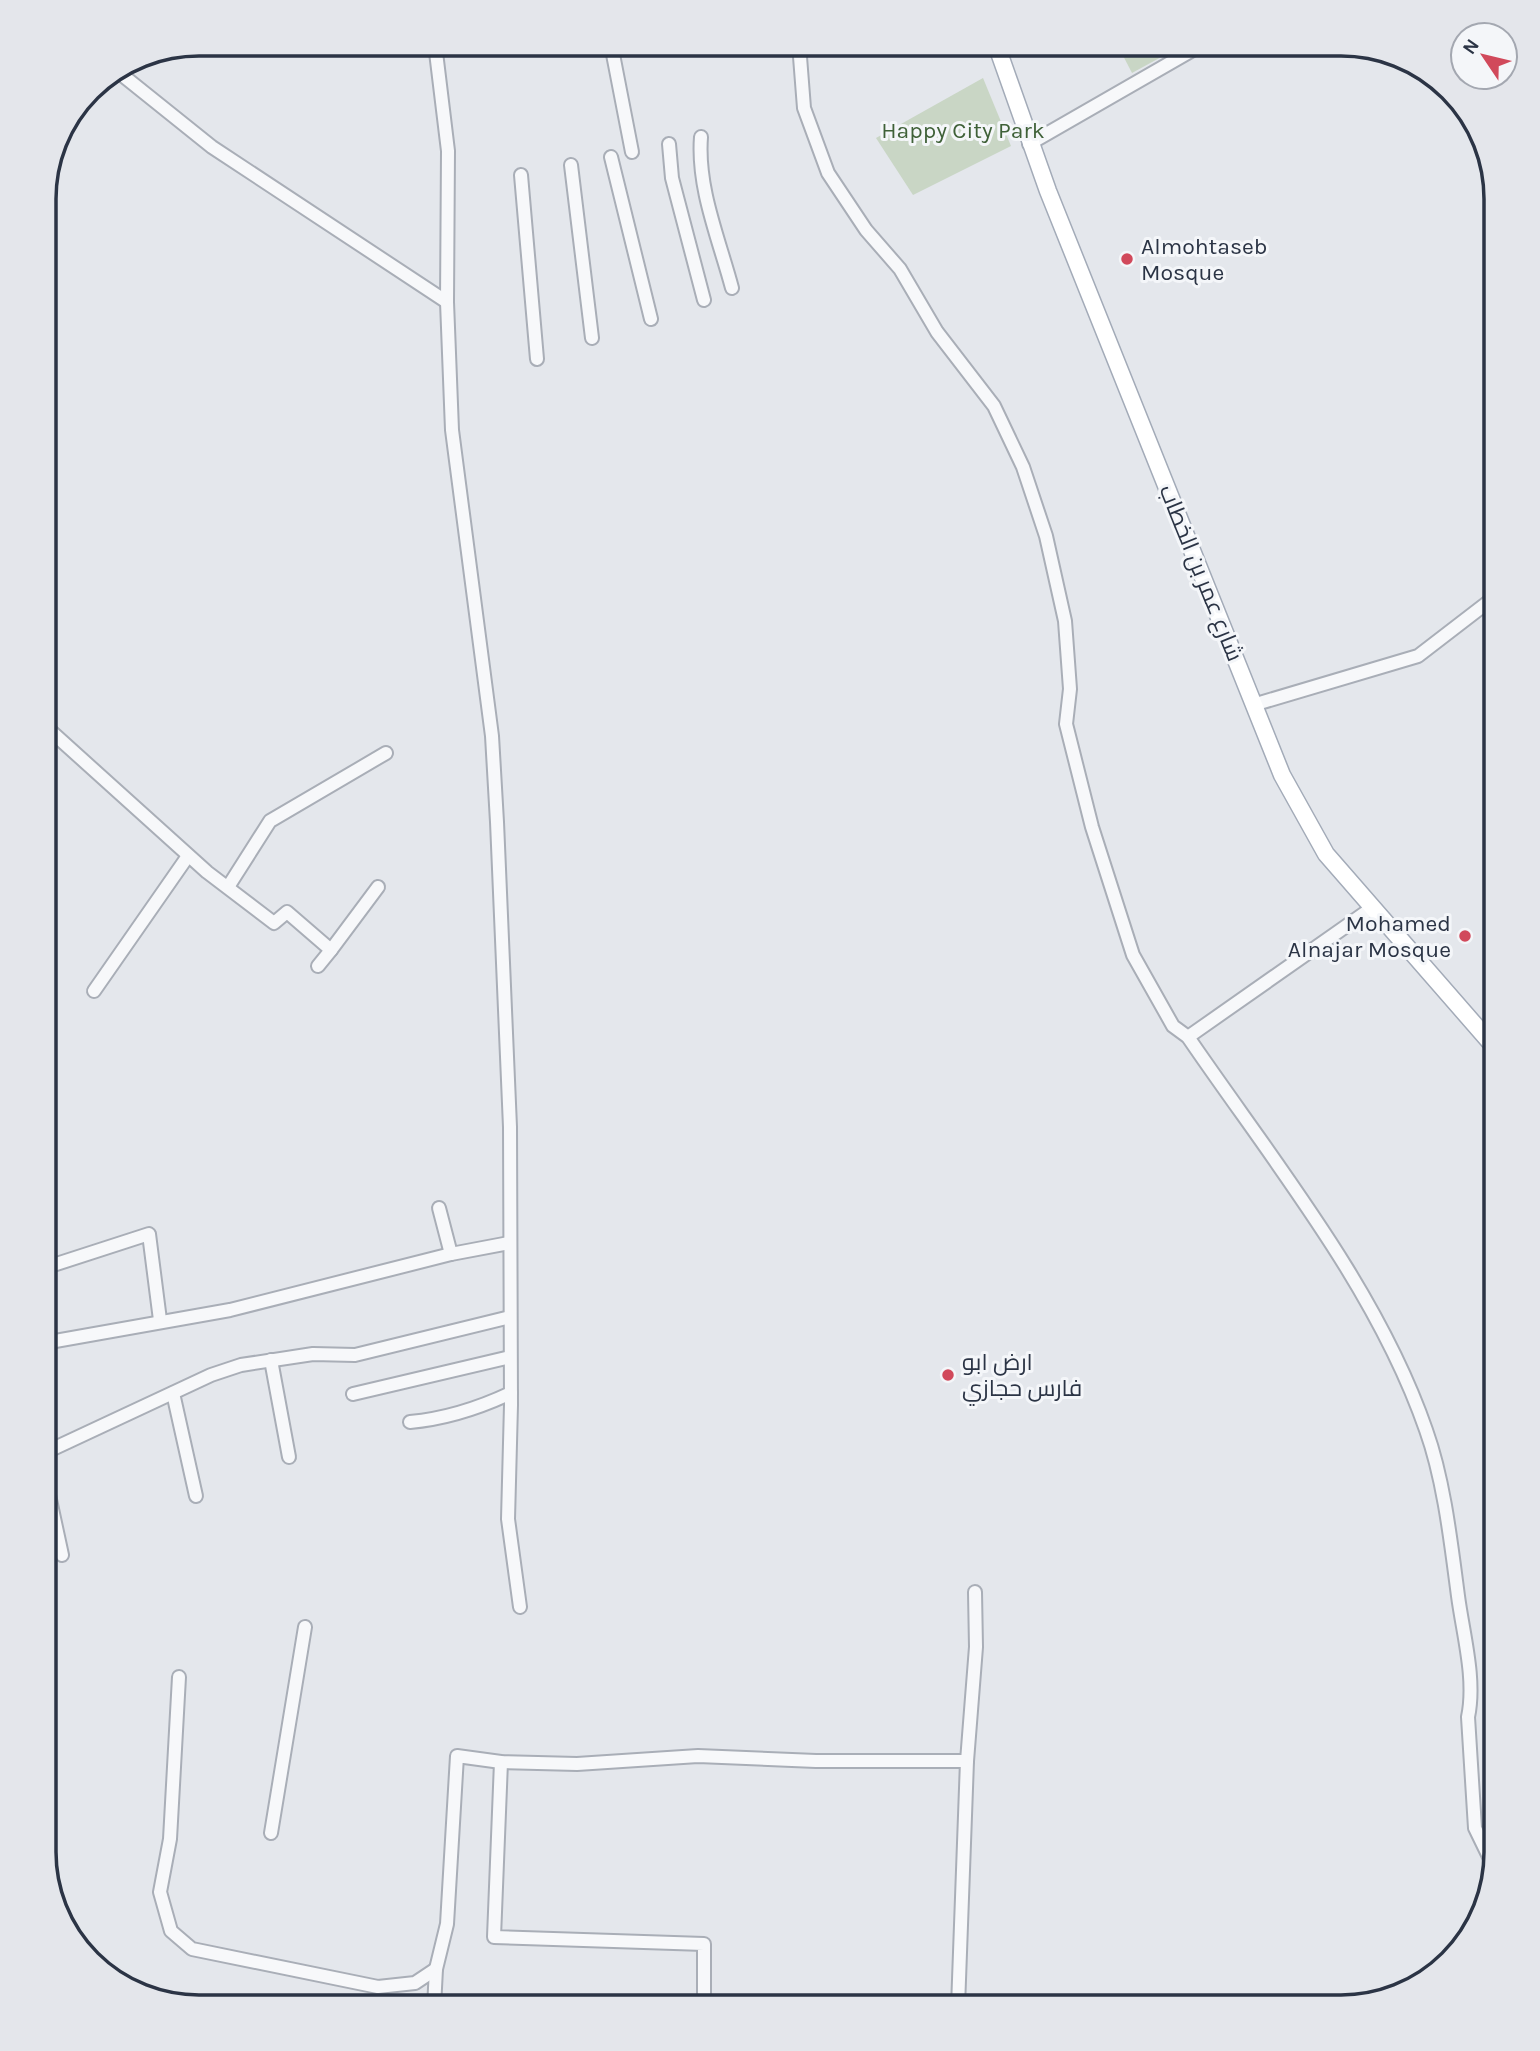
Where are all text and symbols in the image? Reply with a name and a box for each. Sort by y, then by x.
north arrow [1449,21,1519,91]
text: N [1458,35,1484,59]
park label: Happy City Park [881,117,1045,144]
place label: Almohtaseb Mosque [1141,233,1267,286]
marker: Almohtaseb Mosque [1119,251,1135,267]
street label: شارع عمر بن الخطاب [1151,481,1249,666]
place label: Mohamed Alnajar Mosque [1288,910,1451,963]
marker: Mohamed Alnajar Mosque [1457,928,1473,944]
place label: ارض ابو فارس حجازي [962,1349,1082,1406]
marker: ارض ابو فارس حجازي [940,1367,956,1383]

